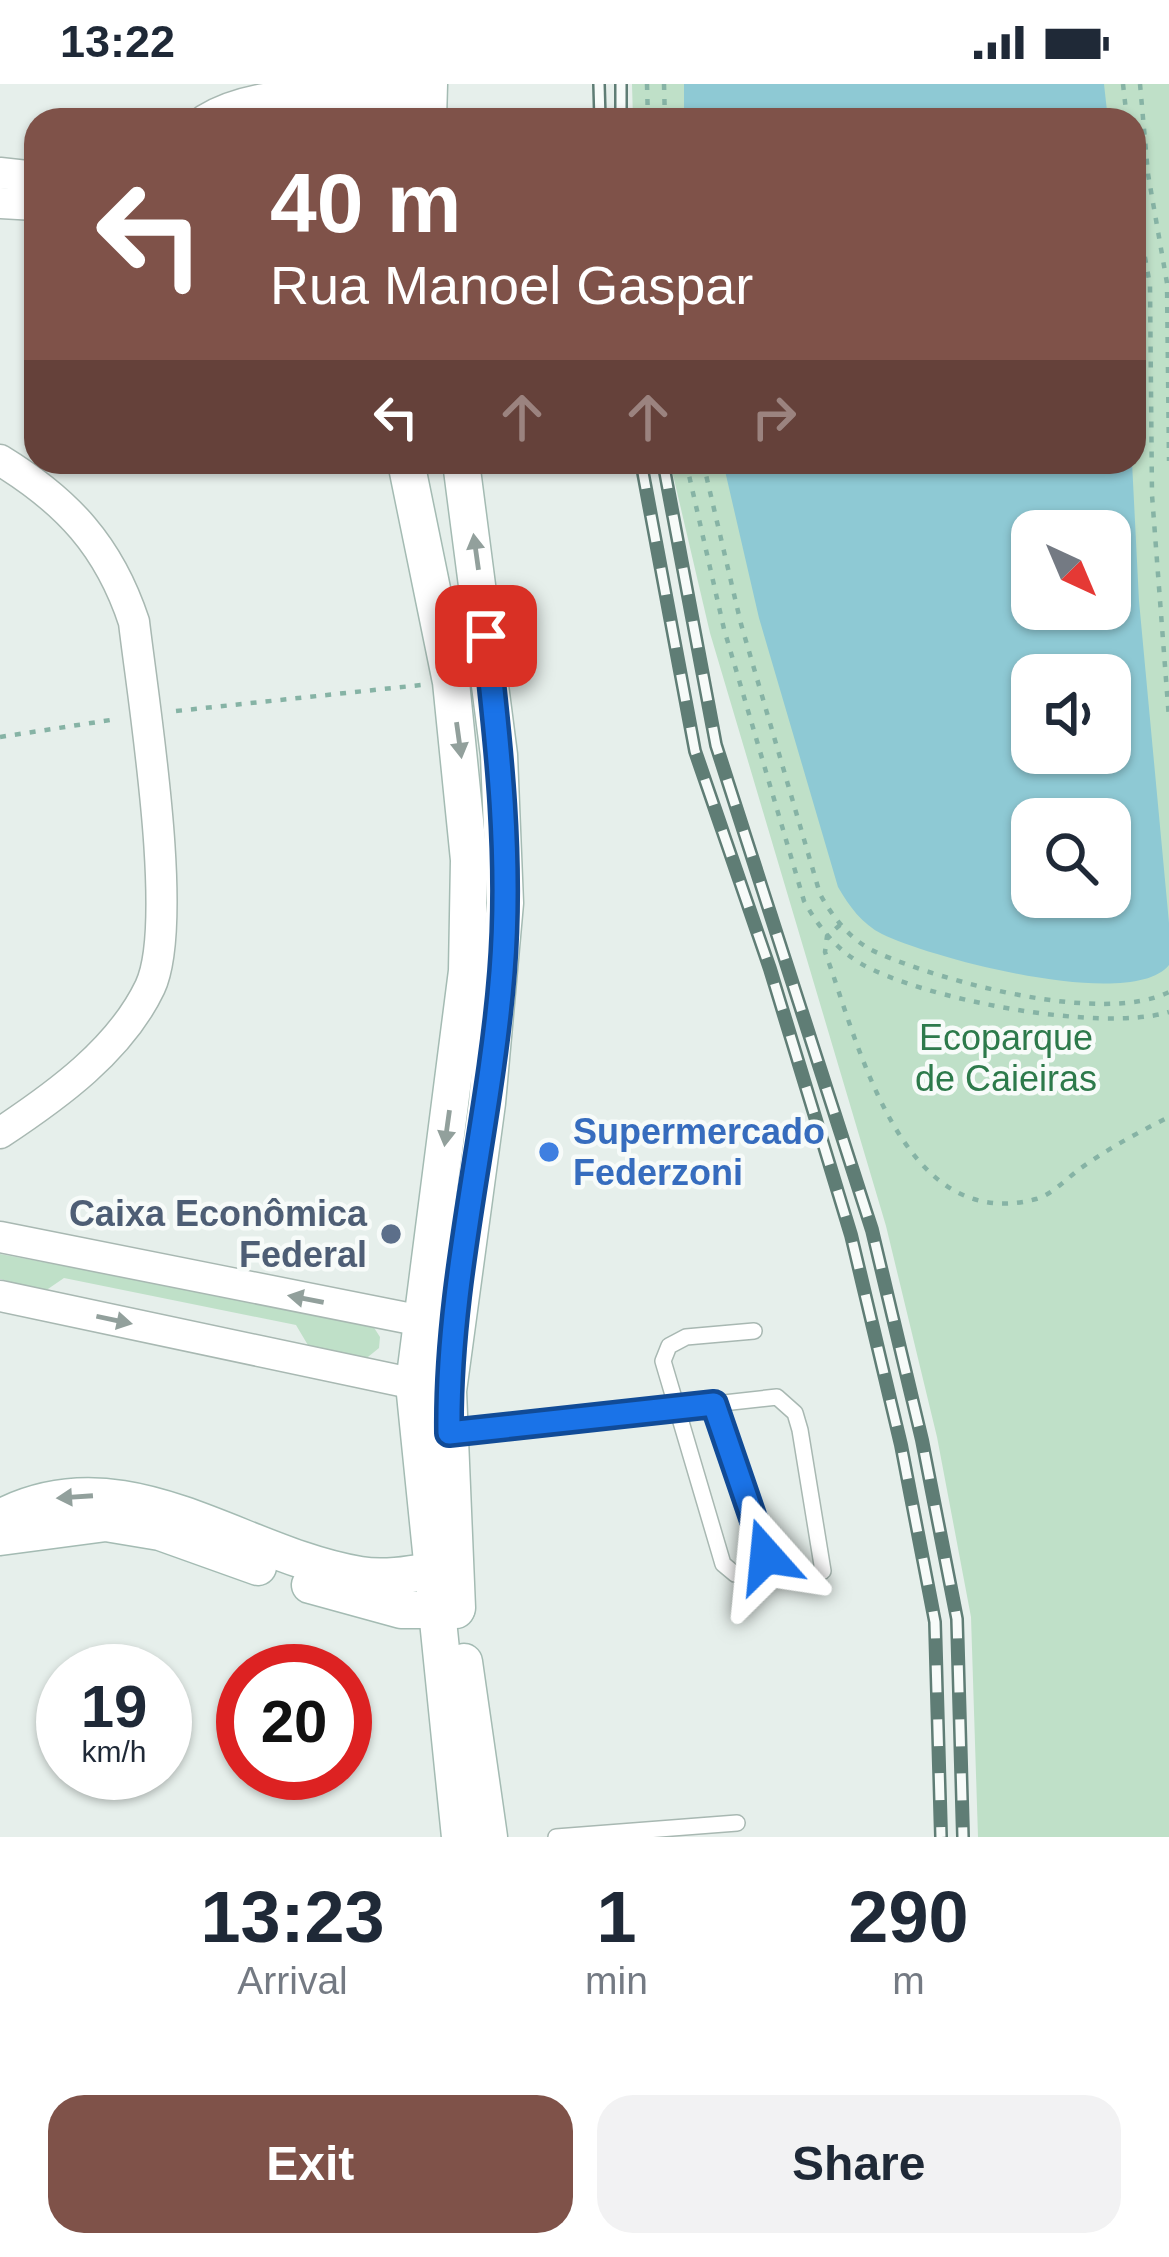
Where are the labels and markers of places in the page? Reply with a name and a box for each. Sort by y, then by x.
pin [435,585,537,687]
place label: Supermercado Federzoni [573,1111,825,1193]
marker: Supermercado Federzoni [536,1139,562,1165]
place label: Caixa Econômica Federal [69,1193,368,1275]
marker: Caixa Econômica Federal [378,1221,404,1247]

